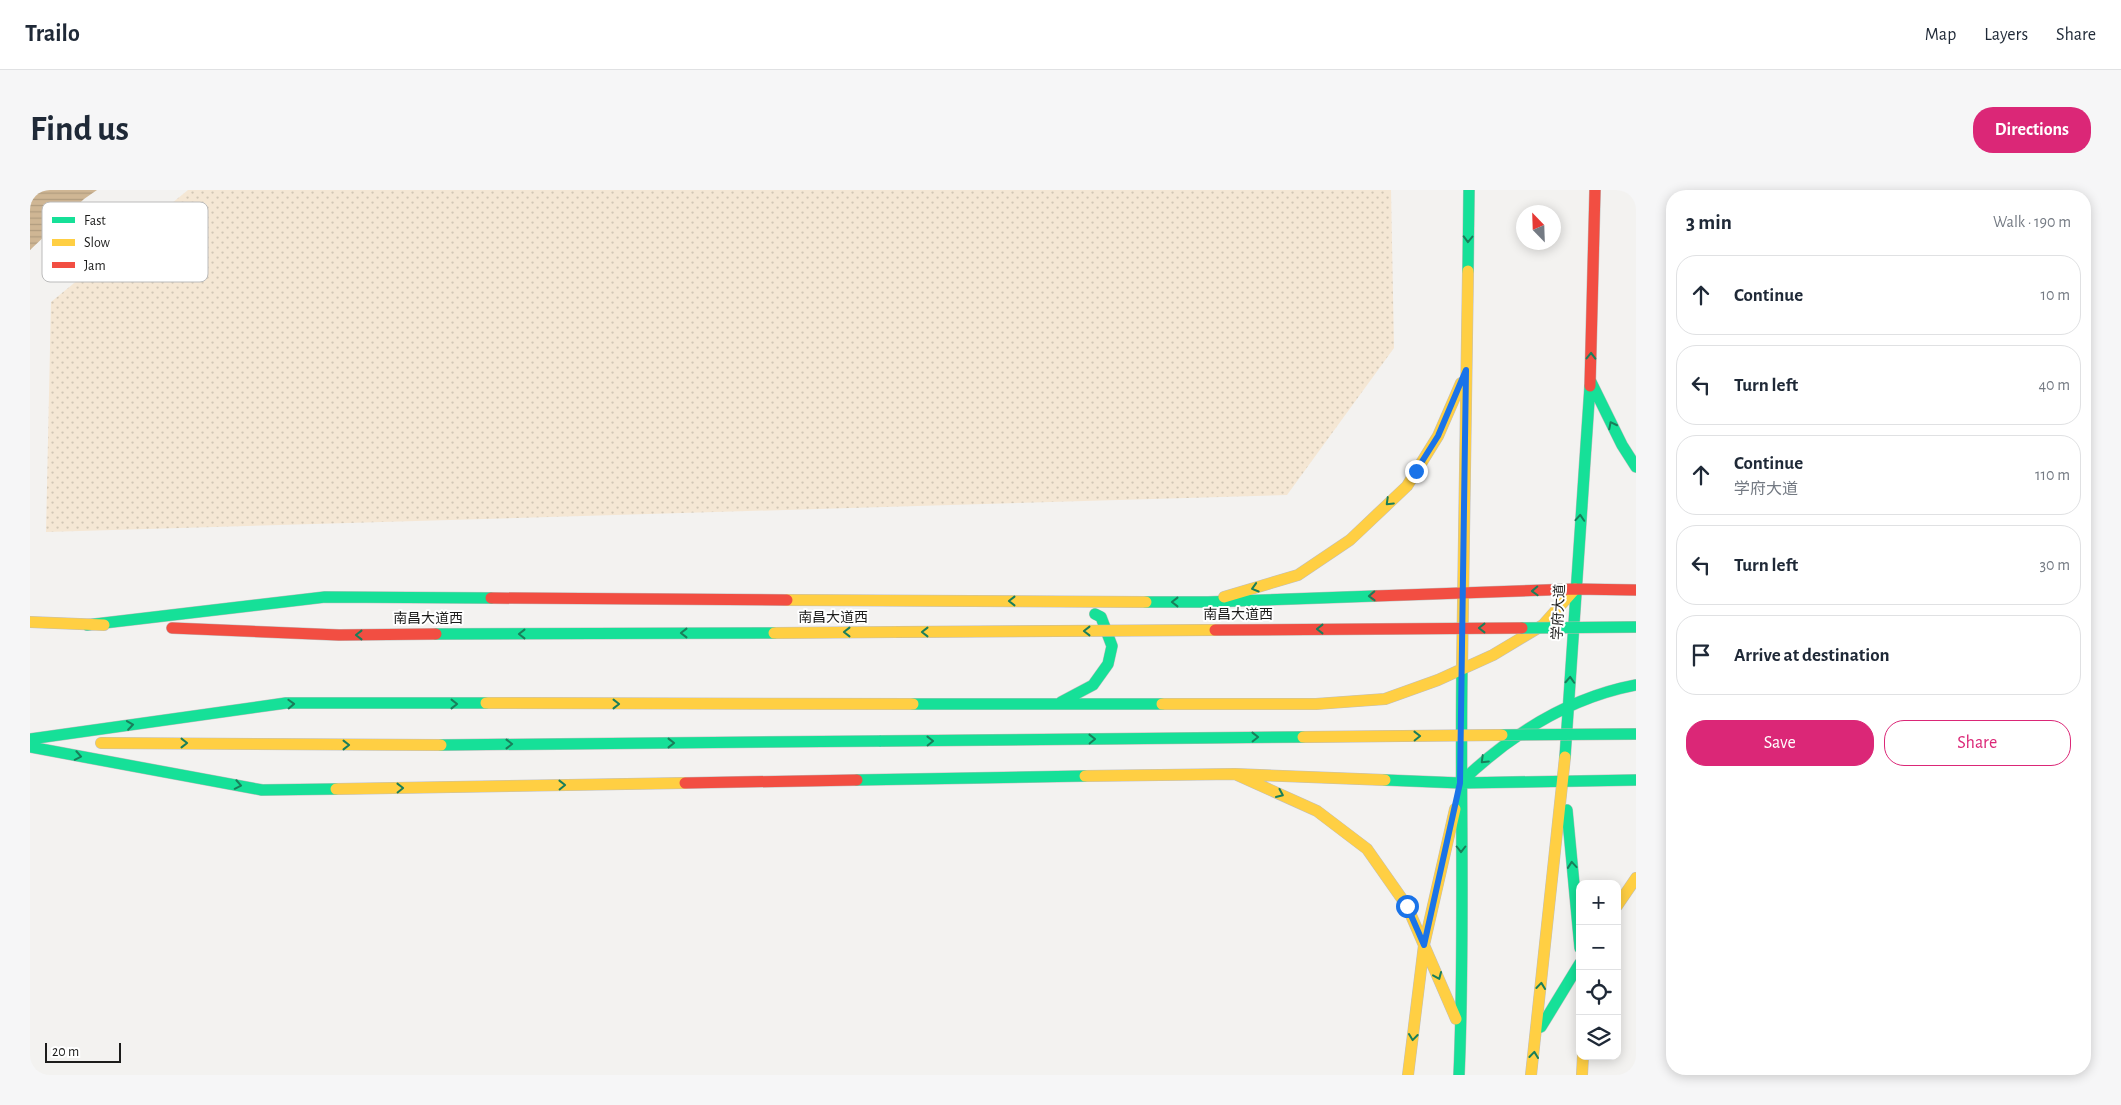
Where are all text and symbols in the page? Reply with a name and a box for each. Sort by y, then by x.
text: Trailo [25,22,80,46]
text: Map [1925,26,1956,44]
text: Layers [1984,26,2028,44]
text: Share [2056,26,2096,44]
button: Directions [1973,107,2091,153]
text: Find us [30,112,129,147]
legend [42,202,208,282]
north arrow [1516,205,1561,250]
text: 3 min [1686,212,1732,233]
text: Fast [84,214,106,228]
text: Walk · 190 m [1993,214,2071,230]
one-way arrow [1463,235,1473,243]
text: Slow [84,236,111,250]
text: Jam [84,259,106,273]
icon: ahead [1687,281,1715,309]
text: Continue [1734,286,1803,305]
text: 10 m [2041,287,2070,303]
one-way arrow [1586,352,1596,360]
icon: left [1687,371,1715,399]
text: Turn left [1734,376,1798,395]
text: 40 m [2038,377,2070,393]
one-way arrow [1608,421,1618,430]
text: Continue [1734,454,1803,473]
route end [1405,460,1428,483]
icon: ahead [1687,461,1715,489]
text: 110 m [2035,467,2070,483]
text: 学府大道 [1734,481,1798,497]
one-way arrow [1386,496,1395,505]
one-way arrow [1575,514,1586,522]
icon: left [1687,551,1715,579]
text: Turn left [1734,556,1798,575]
text: 30 m [2040,557,2070,573]
one-way arrow [1251,582,1259,592]
street label: 学府大道 [1550,584,1567,640]
one-way arrow [1531,585,1539,596]
one-way arrow [1368,591,1376,602]
one-way arrow [1008,596,1016,607]
one-way arrow [1171,597,1178,607]
street label: 南昌大道西 [1203,607,1273,622]
street label: 南昌大道西 [798,610,868,625]
street label: 南昌大道西 [393,611,463,626]
one-way arrow [1478,623,1486,633]
one-way arrow [1316,624,1324,634]
one-way arrow [1083,626,1091,636]
one-way arrow [843,627,850,637]
one-way arrow [921,627,928,637]
one-way arrow [680,628,688,638]
one-way arrow [518,629,526,639]
one-way arrow [355,630,363,640]
icon: arrive [1687,641,1715,669]
text: Arrive at destination [1734,646,1890,665]
one-way arrow [1565,676,1576,684]
one-way arrow [288,698,296,709]
one-way arrow [450,699,458,709]
one-way arrow [613,699,621,709]
one-way arrow [127,720,135,731]
button: Save [1686,720,1874,766]
button: Share [1884,720,2071,766]
one-way arrow [1414,731,1421,741]
one-way arrow [1251,732,1259,743]
one-way arrow [1088,734,1096,744]
one-way arrow [926,735,934,746]
one-way arrow [180,738,188,749]
one-way arrow [668,738,675,748]
one-way arrow [505,739,513,749]
one-way arrow [342,740,350,750]
one-way arrow [74,750,82,760]
one-way arrow [1481,754,1490,763]
one-way arrow [233,780,242,790]
one-way arrow [558,780,566,790]
one-way arrow [396,783,404,793]
one-way arrow [1275,788,1284,799]
one-way arrow [1456,846,1466,854]
one-way arrow [1567,860,1578,868]
map controls [1576,880,1621,1060]
button: + [1576,880,1621,925]
route start [1396,895,1419,918]
button: − [1576,925,1621,970]
button: locate [1576,970,1621,1015]
one-way arrow [1431,971,1442,980]
one-way arrow [1535,982,1546,990]
button: layers [1576,1015,1621,1060]
one-way arrow [1408,1034,1419,1042]
scale bar [45,1040,121,1063]
text: 20 m [52,1045,79,1059]
one-way arrow [1528,1051,1539,1059]

